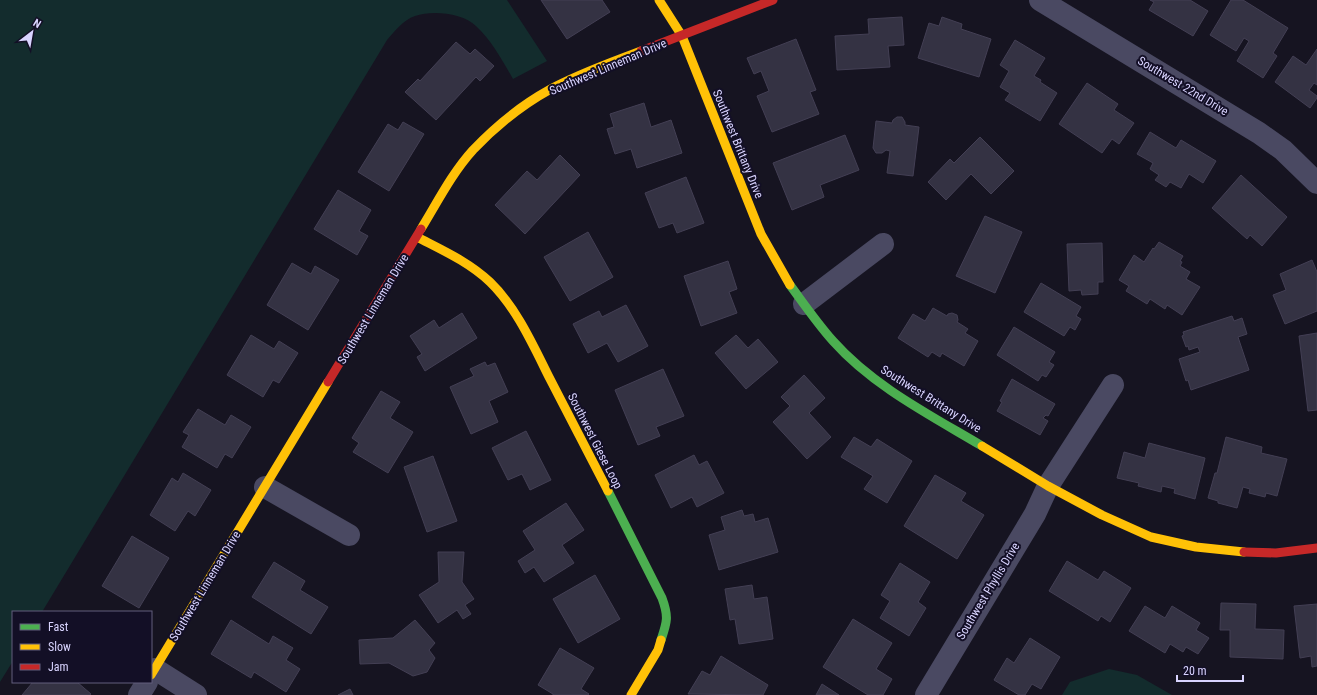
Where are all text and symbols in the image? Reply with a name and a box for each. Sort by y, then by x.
north arrow [12,12,52,52]
text: N [31,17,43,31]
street label: Southwest Linneman Drive [547,36,669,98]
street label: Southwest 22nd Drive [1135,53,1231,119]
street label: Southwest Brittany Drive [710,88,766,201]
street label: Southwest Linneman Drive [335,251,412,366]
street label: Southwest Brittany Drive [878,362,984,436]
street label: Southwest Giese Loop [565,391,625,491]
street label: Southwest Linneman Drive [167,528,244,643]
street label: Southwest Phyllis Drive [954,540,1023,642]
legend [12,611,152,683]
text: Fast [48,620,69,634]
text: Slow [48,640,71,654]
scale bar [1177,657,1243,683]
text: Jam [48,660,69,674]
text: 20 m [1183,664,1207,678]

